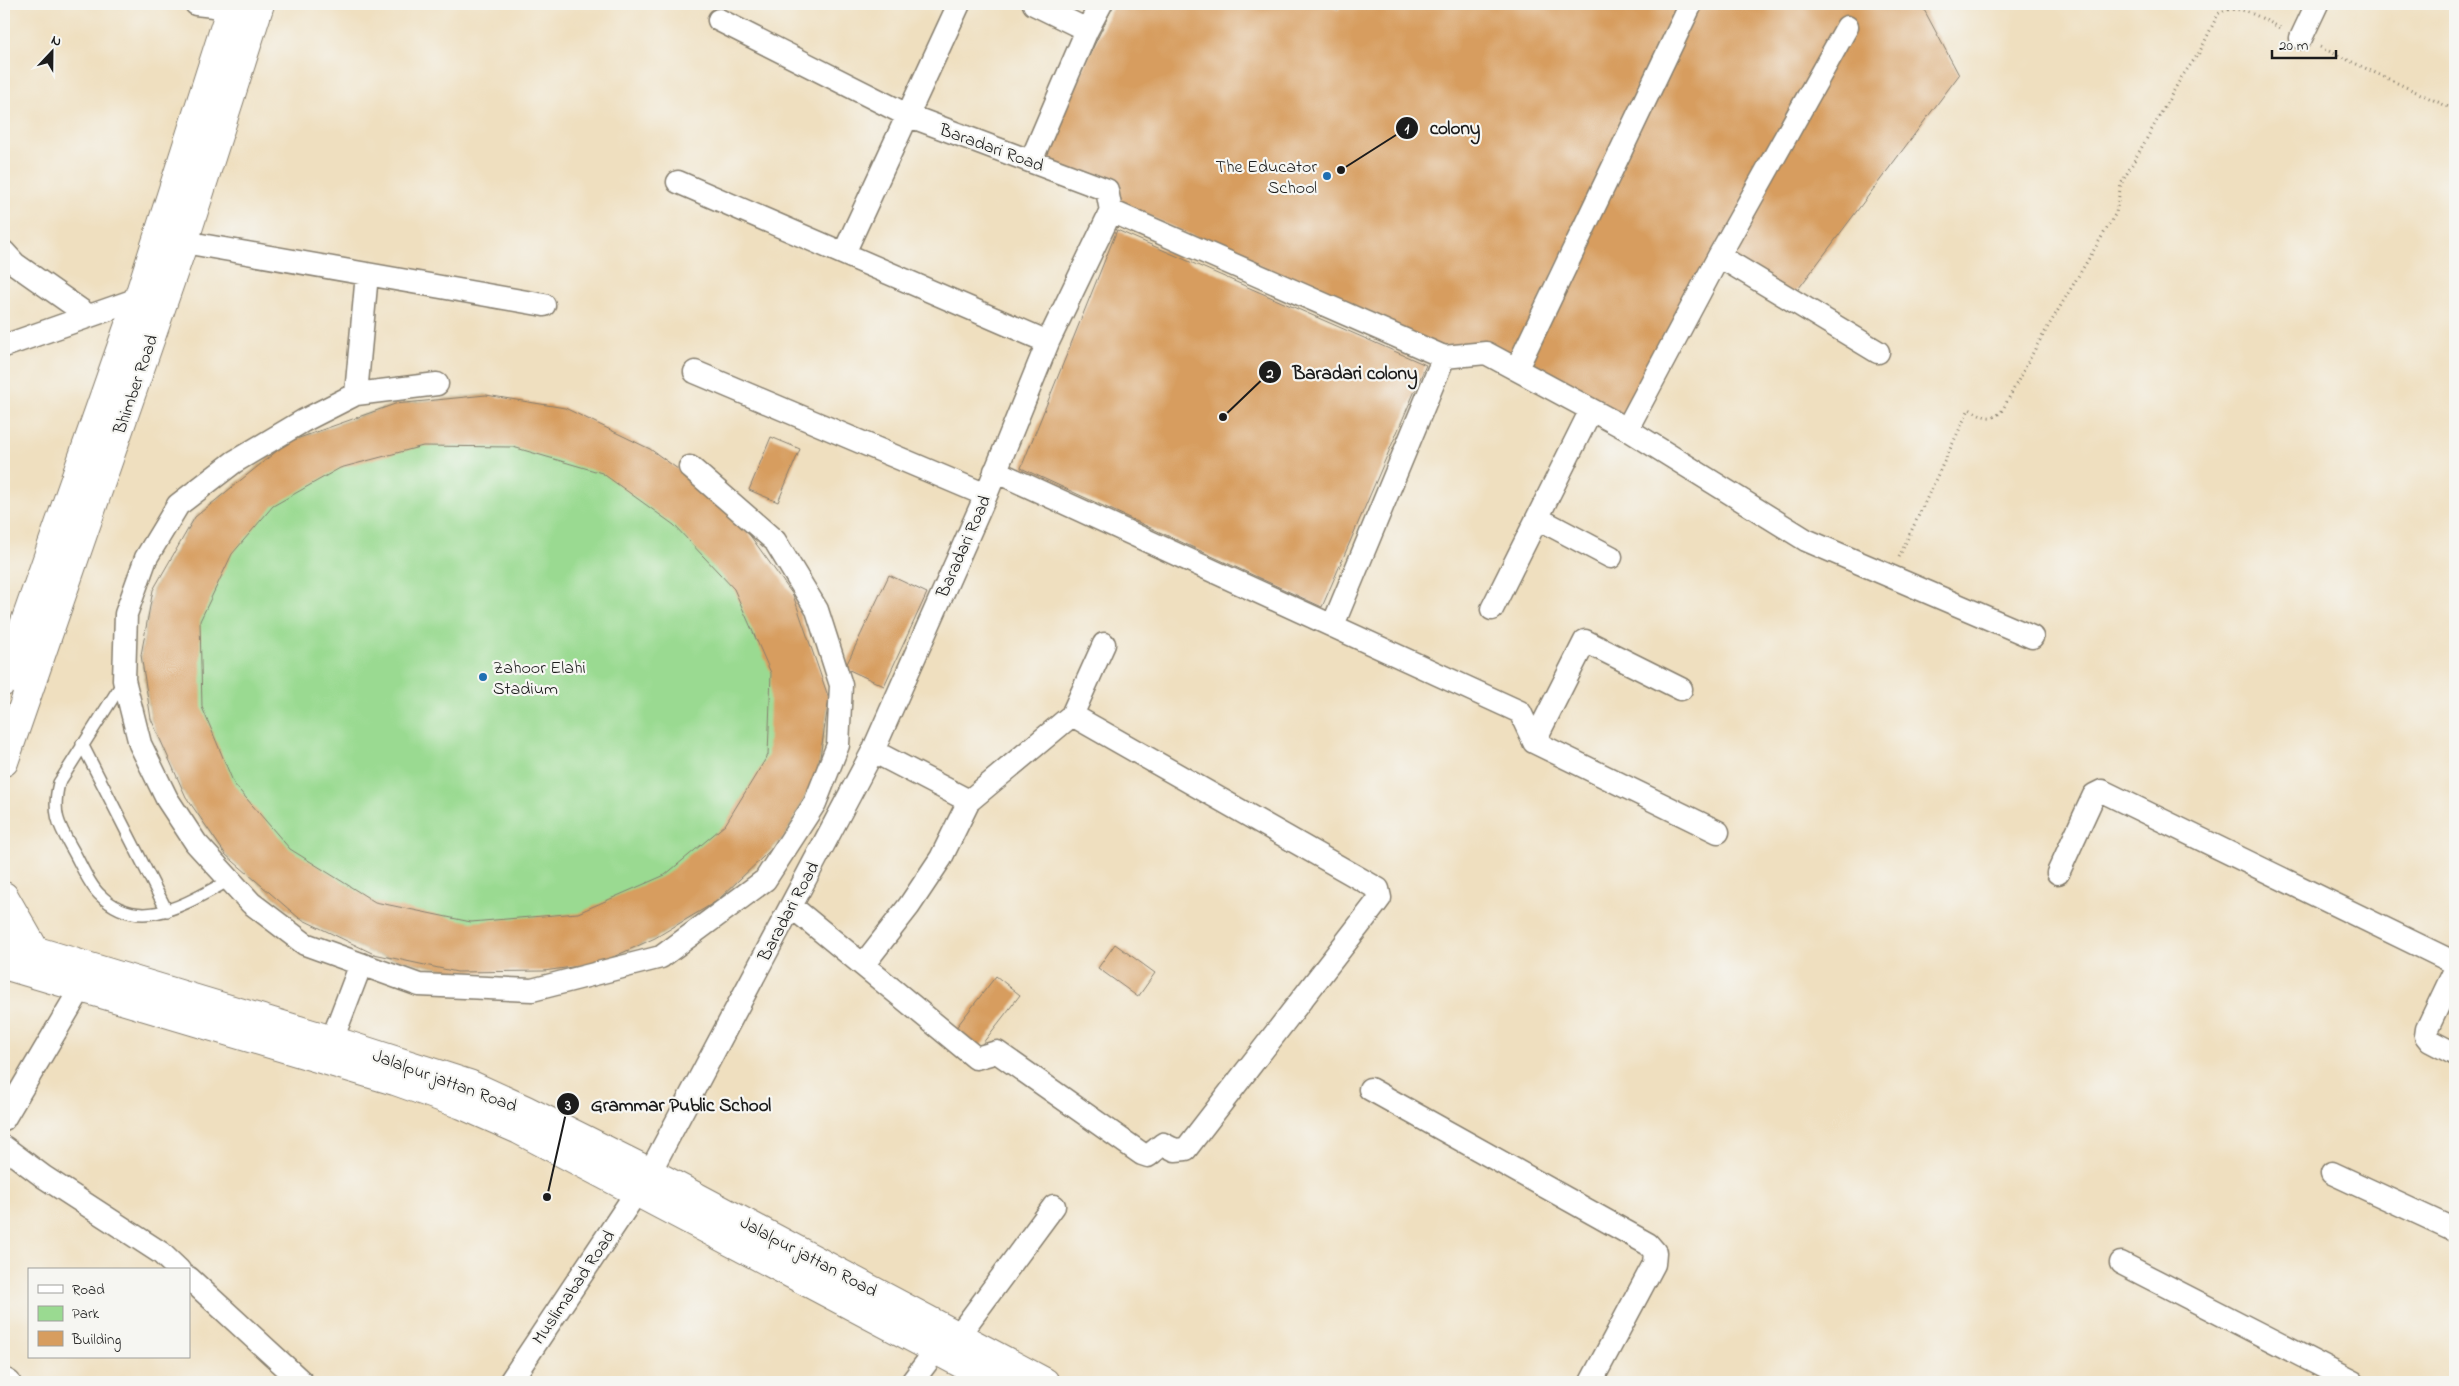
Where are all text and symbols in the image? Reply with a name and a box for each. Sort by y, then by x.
north arrow [28,28,78,78]
scale bar [2272,28,2335,60]
text: N [48,30,65,53]
text: 20 m [2279,35,2309,57]
callout: colony [1394,111,1490,145]
text: colony [1430,116,1481,145]
street label: Baradari Road [935,118,1047,180]
text: 1 [1405,118,1410,140]
place label: The Educator School [1216,155,1317,202]
marker: The Educator School [1321,170,1333,182]
street label: Bhimber Road [107,331,166,439]
callout: Baradari colony [1258,355,1427,389]
text: Baradari colony [1292,361,1418,390]
text: 2 [1265,363,1274,385]
street label: Baradari Road [930,492,999,603]
place label: Zahoor Elahi Stadium [493,656,586,703]
marker: Zahoor Elahi Stadium [477,671,489,683]
street label: Baradari Road [752,858,827,967]
street label: Jalalpur jattan Road [368,1044,520,1120]
callout: Grammar Public School [556,1087,781,1121]
text: Grammar Public School [591,1093,771,1120]
text: 3 [564,1095,571,1117]
street label: Jalalpur jattan Road [735,1211,881,1305]
street label: Muslimabad Road [527,1226,623,1351]
legend [28,1268,190,1358]
text: Road [72,1279,105,1301]
text: Park [72,1303,100,1325]
text: Building [71,1329,121,1352]

